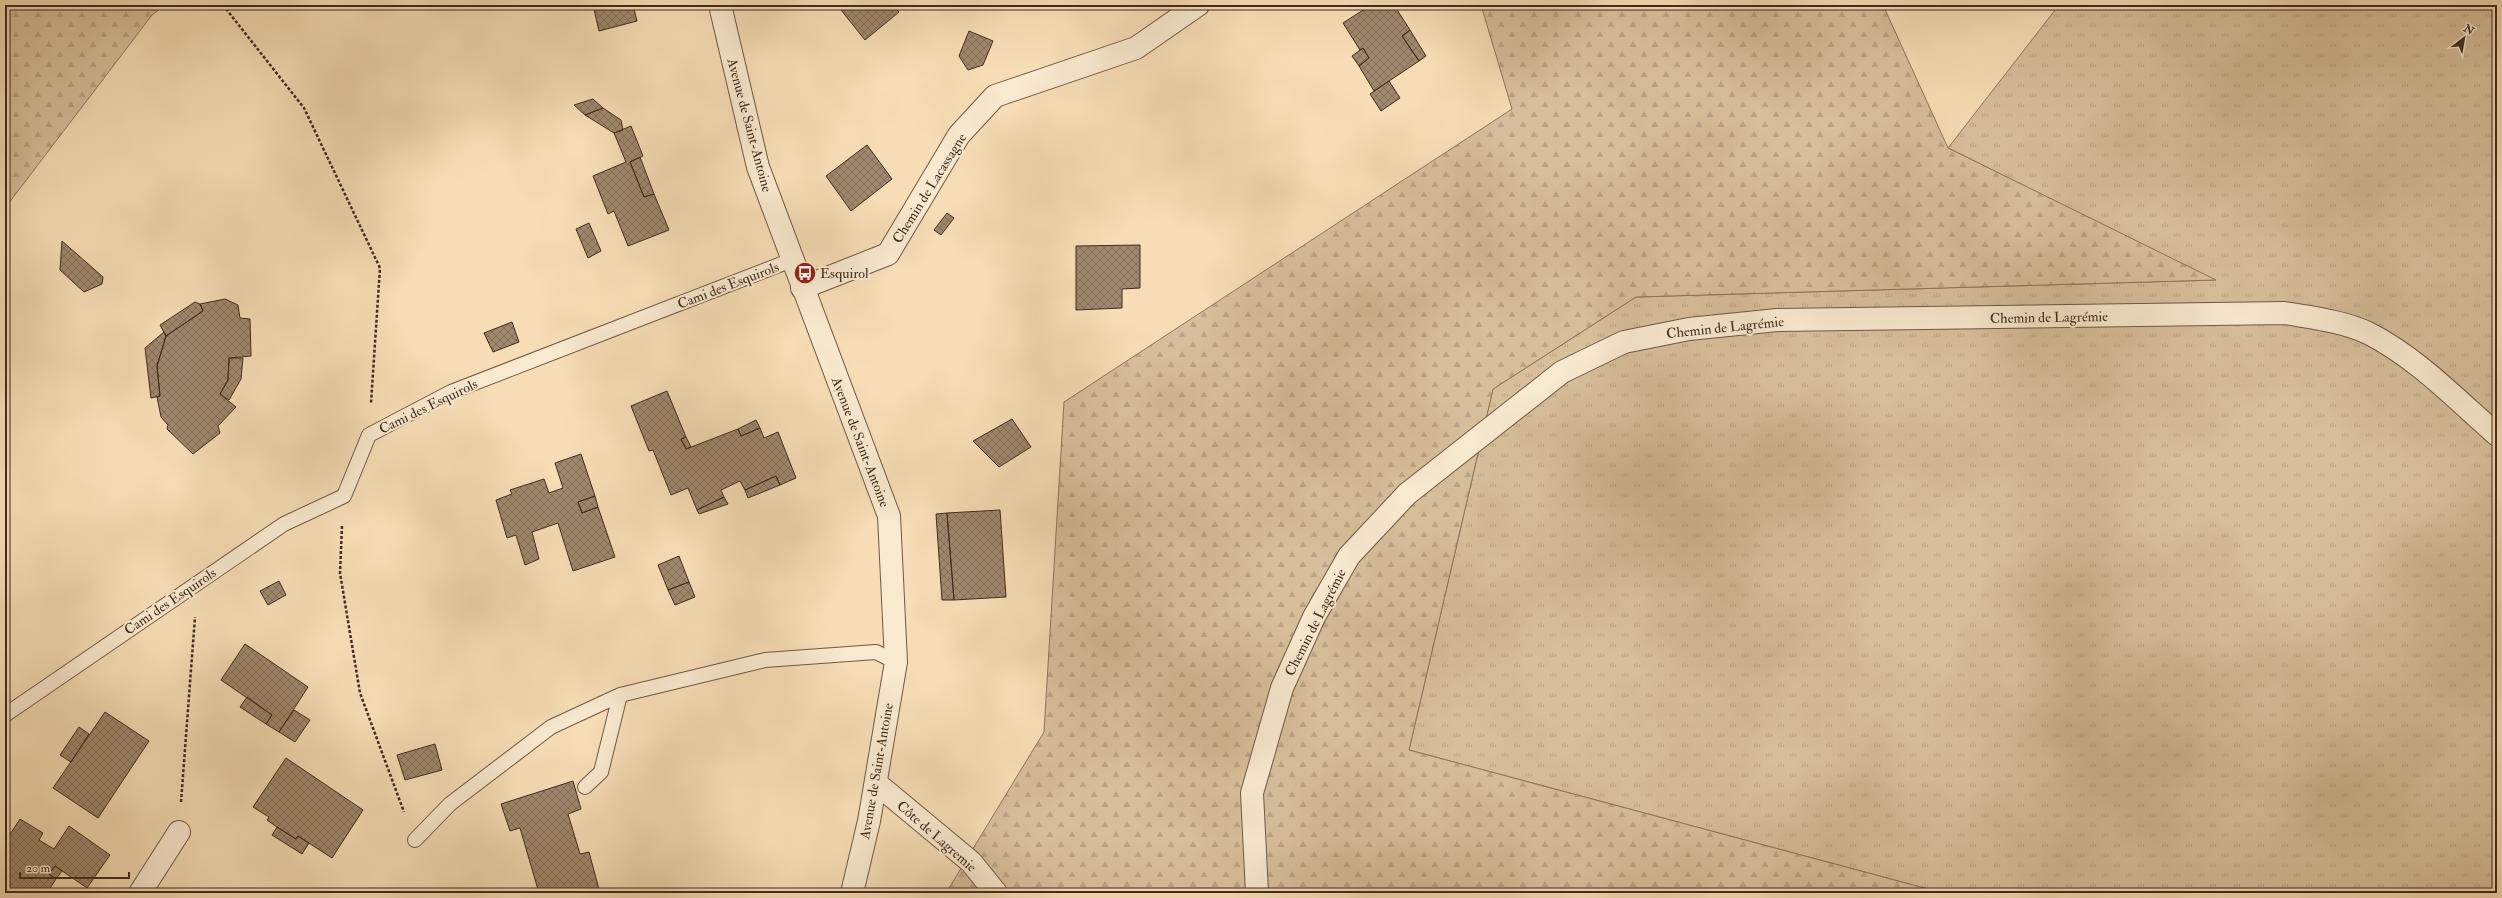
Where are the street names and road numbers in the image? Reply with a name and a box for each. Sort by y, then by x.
street label: Avenue de Saint-Antoine [723,55,776,194]
street label: Chemin de Lacassagne [889,130,970,246]
street label: Cami des Esquirols [675,258,782,313]
street label: Chemin de Lagrémie [1990,308,2108,327]
street label: Chemin de Lagrémie [1665,313,1785,342]
street label: Avenue de Saint-Antoine [828,374,893,510]
street label: Cami des Esquirols [376,375,480,438]
street label: Cami des Esquirols [121,564,220,638]
street label: Chemin de Lagrémie [1281,566,1350,679]
street label: Avenue de Saint-Antoine [856,701,897,842]
street label: Côte de Lagremie [893,797,980,876]

